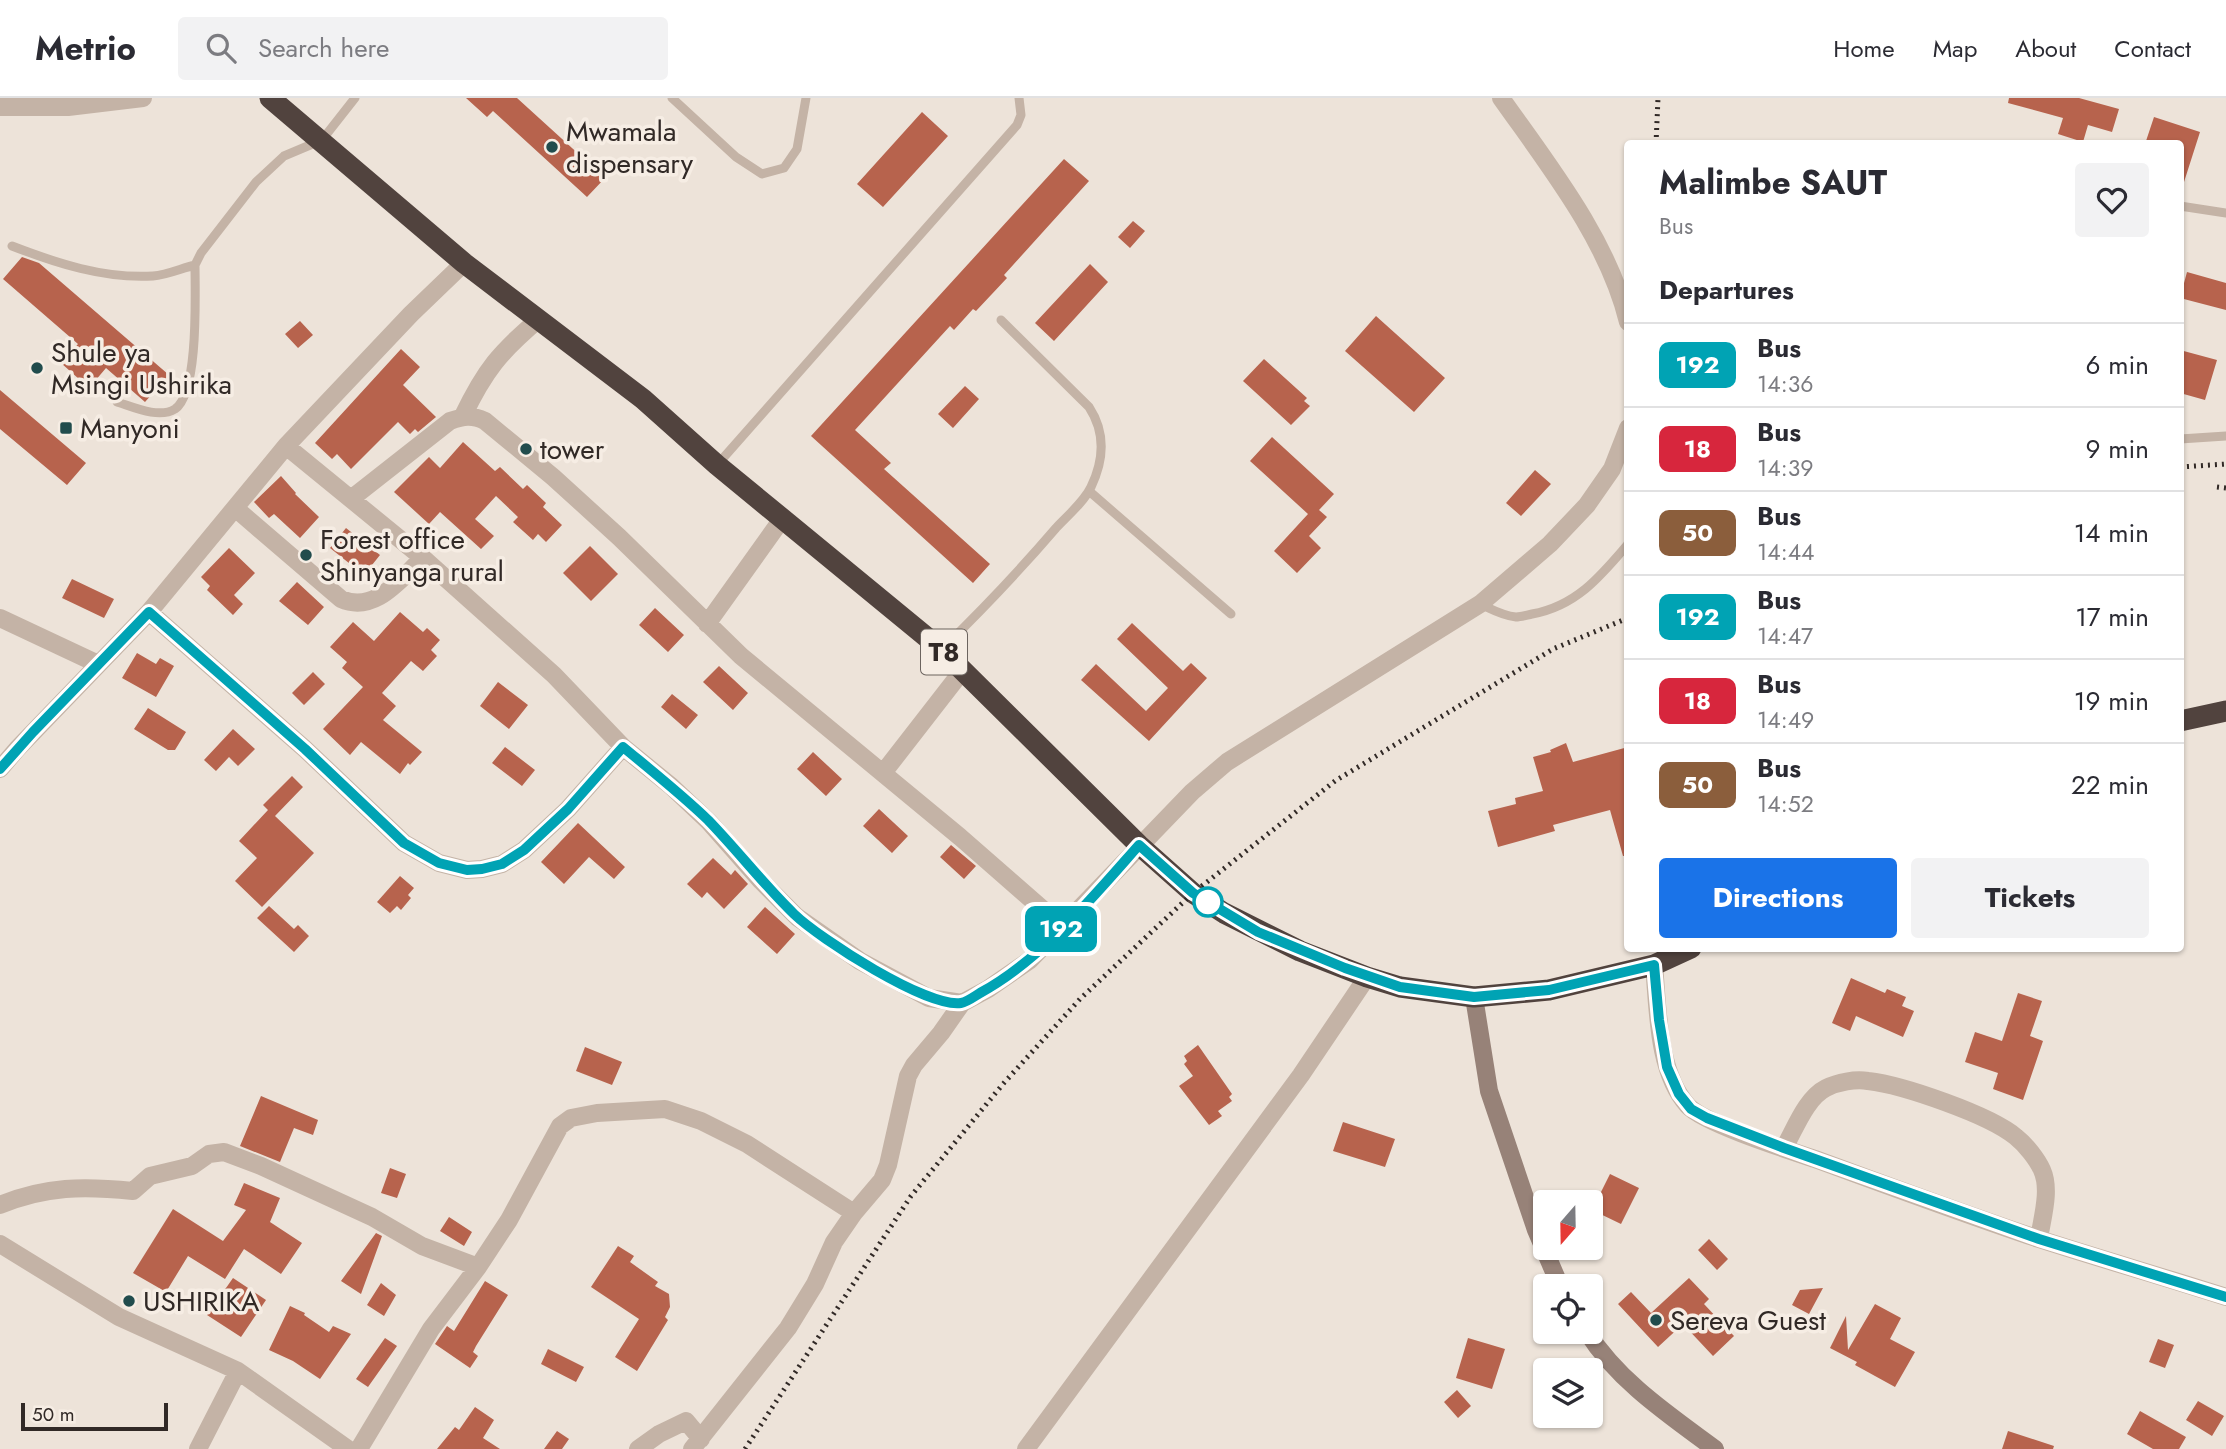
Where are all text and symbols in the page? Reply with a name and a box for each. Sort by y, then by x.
search box [178,17,668,80]
text: Metrio [35,25,136,72]
icon: search [202,29,240,67]
text: Search here [258,29,389,67]
text: Home [1833,31,1895,66]
text: Map [1933,31,1977,66]
text: About [2015,31,2076,66]
text: Contact [2114,31,2191,66]
place label: Mwamala dispensary [566,111,694,184]
marker: Mwamala dispensary [544,139,560,155]
text: Malimbe SAUT [1659,159,1887,206]
button: heart [2075,163,2149,237]
text: Bus [1659,209,1693,243]
text: Departures [1659,271,1794,309]
text: Bus [1757,329,1801,367]
place label: Shule ya Msingi Ushirika [51,332,232,405]
text: 6 min [2086,346,2149,384]
text: 192 [1675,347,1720,382]
marker: Shule ya Msingi Ushirika [29,360,45,376]
text: 14:36 [1757,367,1813,401]
place label: Manyoni [80,408,180,449]
text: Bus [1757,413,1801,451]
marker: Manyoni [58,420,74,436]
place label: tower [540,429,605,470]
text: 9 min [2086,430,2149,468]
text: 18 [1684,431,1711,466]
marker: tower [518,441,534,457]
text: 14:39 [1757,451,1813,485]
text: Bus [1757,497,1801,535]
text: 14 min [2074,514,2149,552]
text: 50 [1682,515,1713,550]
place label: Forest office Shinyanga rural [320,519,504,592]
text: 14:44 [1757,535,1814,569]
marker: Forest office Shinyanga rural [298,547,314,563]
text: Bus [1757,581,1801,619]
text: 17 min [2075,598,2149,636]
text: 192 [1675,599,1720,634]
text: 14:47 [1757,619,1813,653]
road number: T8 [921,630,967,674]
text: Bus [1757,665,1801,703]
text: 19 min [2074,682,2149,720]
text: 18 [1684,683,1711,718]
text: 14:49 [1757,703,1814,737]
text: Bus [1757,749,1801,787]
text: 22 min [2071,766,2149,804]
text: 50 [1682,767,1713,802]
text: 14:52 [1757,787,1814,821]
button: Directions [1659,858,1897,938]
button: Tickets [1911,858,2149,938]
unlabelled marker [1193,887,1223,917]
line badge: 192 [1021,906,1101,952]
text: 192 [1039,911,1083,946]
north arrow [1533,1190,1603,1260]
map controls [1533,1190,1603,1428]
button: locate [1533,1274,1603,1344]
place label: USHIRIKA [143,1281,260,1322]
marker: USHIRIKA [121,1293,137,1309]
place label: Sereva Guest [1670,1300,1826,1341]
marker: Sereva Guest [1648,1312,1664,1328]
button: layers [1533,1358,1603,1428]
scale bar [21,1400,168,1432]
text: 50 m [32,1401,75,1428]

